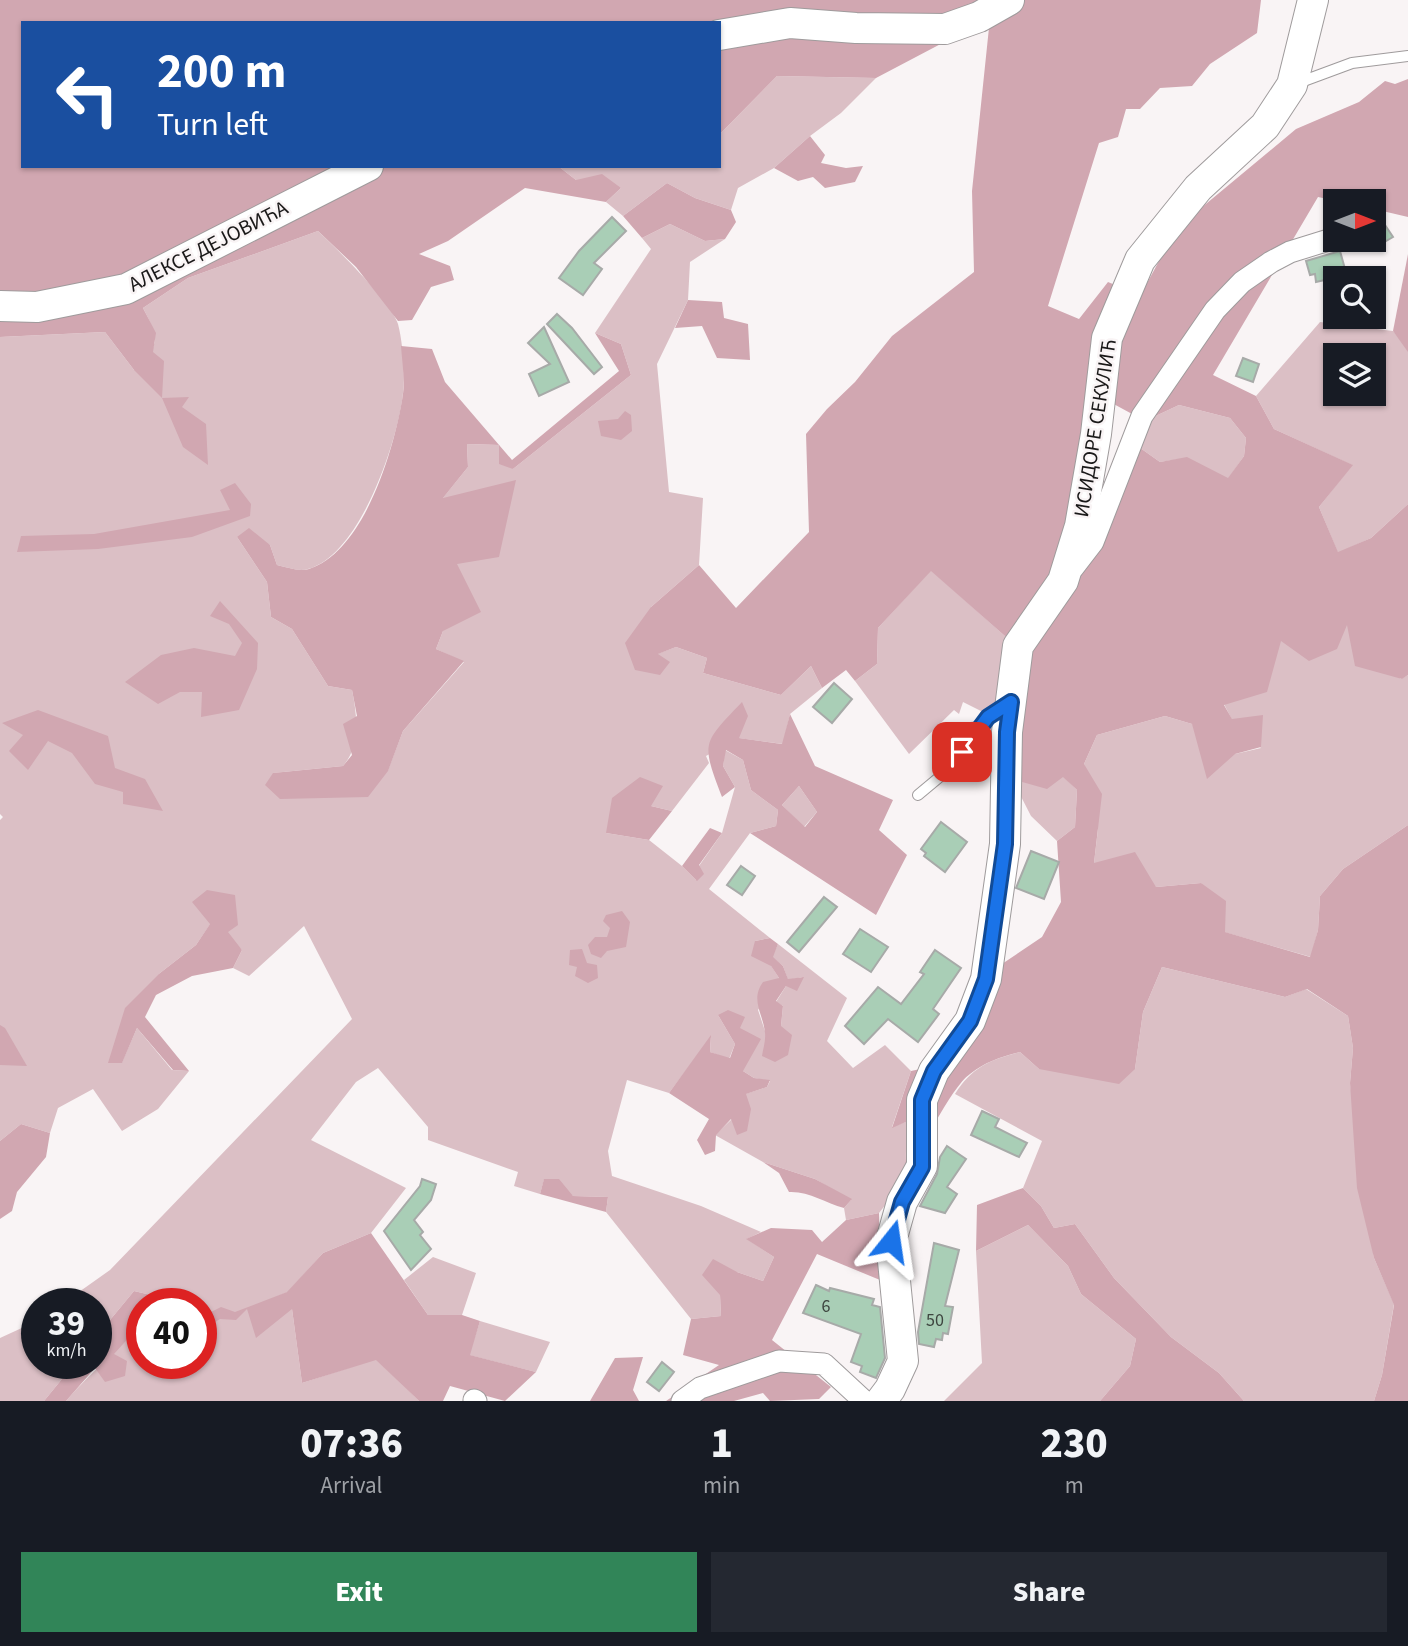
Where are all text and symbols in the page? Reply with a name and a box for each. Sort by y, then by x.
text: 200 m [157,37,286,107]
icon: left [42,49,133,140]
text: Turn left [157,102,268,148]
north arrow [1323,189,1386,252]
map controls [1323,189,1386,406]
street label: АЛЕКСЕ ДЕЈОВИЋА [123,193,294,299]
button: search [1323,266,1386,329]
street label: ИСИДОРЕ СЕКУЛИЋ [1066,337,1124,519]
button: layers [1323,343,1386,406]
pin [932,722,992,782]
icon: arrive [943,733,981,771]
position arrow [854,1204,928,1278]
speed limit sign: 40 [126,1288,217,1379]
house number: 6 [822,1294,831,1319]
text: 39 [48,1299,85,1349]
house number: 50 [926,1308,944,1333]
text: km/h [47,1338,86,1363]
text: 07:36 [300,1414,403,1474]
text: 1 [710,1414,733,1474]
text: 230 [1041,1414,1108,1474]
text: Arrival [321,1469,382,1502]
text: min [703,1469,740,1502]
text: m [1065,1469,1084,1502]
button: Exit [21,1552,697,1632]
button: Share [711,1552,1387,1632]

